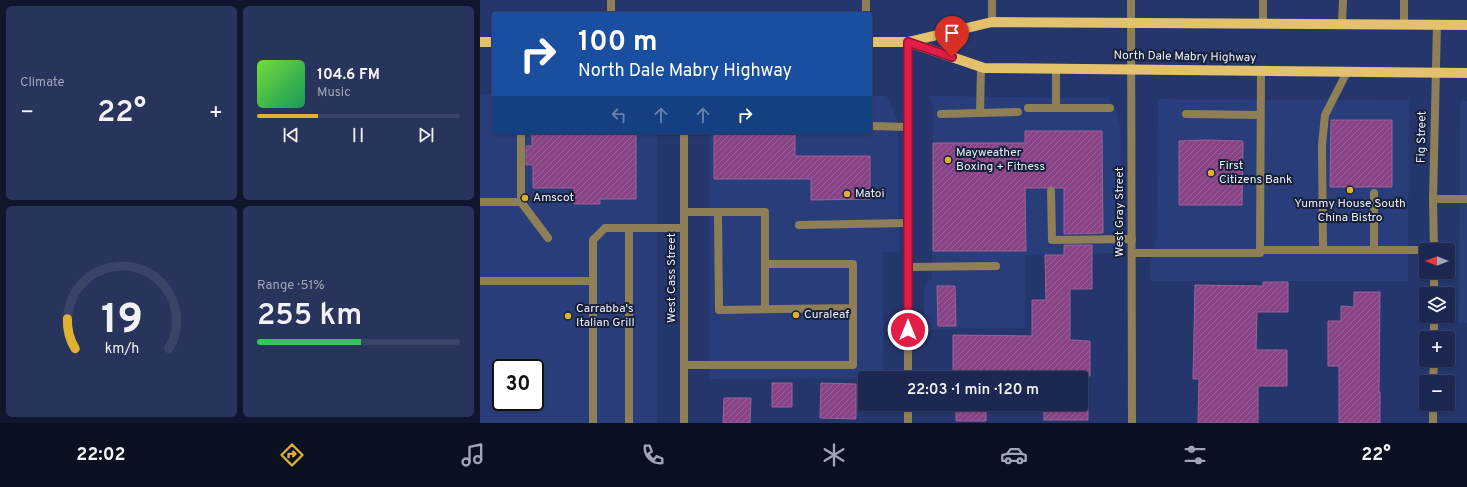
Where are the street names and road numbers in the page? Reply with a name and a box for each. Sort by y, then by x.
street label: North Dale Mabry Highway [1113,48,1257,66]
street label: Fig Street [1414,111,1430,163]
street label: West Gray Street [1112,167,1128,257]
street label: West Cass Street [664,233,680,323]

